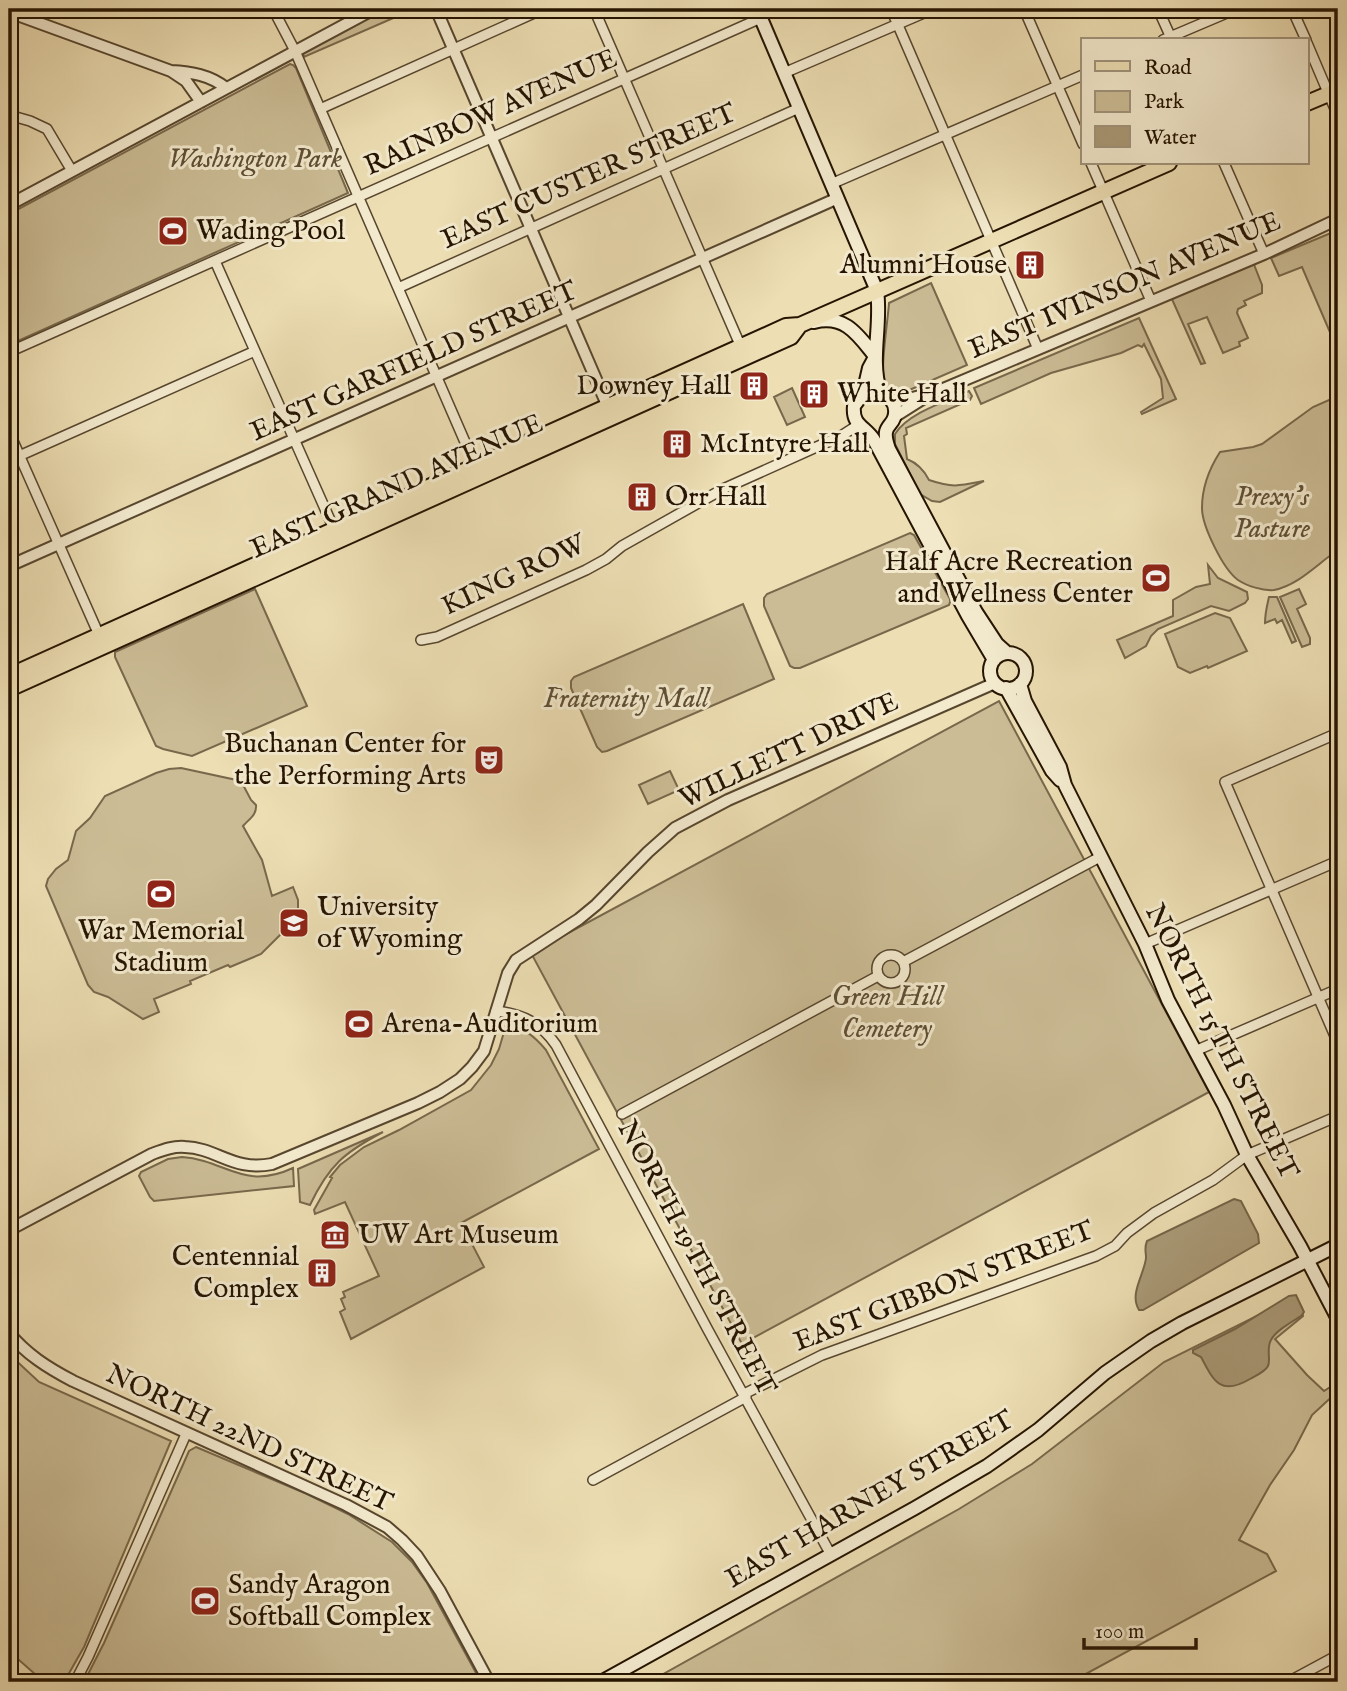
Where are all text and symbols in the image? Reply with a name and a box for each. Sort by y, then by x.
legend [1081,38,1308,164]
street label: RAINBOW AVENUE [359,41,623,185]
text: Road [1144,55,1192,82]
text: Park [1144,89,1185,116]
street label: EAST CUSTER STREET [436,96,742,258]
text: Water [1144,125,1197,152]
park label: Washington Park [168,142,342,177]
street label: EAST IVINSON AVENUE [964,204,1286,368]
sports icon: Wading Pool [156,214,190,248]
place label: Wading Pool [196,214,345,249]
place label: Alumni House [839,248,1007,283]
building icon: Alumni House [1013,248,1047,282]
street label: EAST GARFIELD STREET [245,274,583,450]
place label: Downey Hall [576,369,731,404]
building icon: Downey Hall [737,369,771,403]
building icon: White Hall [797,377,831,411]
place label: White Hall [837,377,968,412]
street label: EAST GRAND AVENUE [245,407,549,567]
building icon: McIntyre Hall [660,427,694,461]
place label: McIntyre Hall [700,427,870,462]
building icon: Orr Hall [625,480,659,514]
place label: Orr Hall [665,480,767,515]
park label: Prexy's Pasture [1234,480,1311,547]
street label: KING ROW [436,527,593,625]
place label: Half Acre Recreation and Wellness Center [885,545,1133,612]
sports icon: Half Acre Recreation and Wellness Center [1139,561,1173,595]
park label: Fraternity Mall [543,682,711,717]
street label: WILLETT DRIVE [674,685,904,817]
place label: Buchanan Center for the Performing Arts [224,727,466,794]
theatre icon: Buchanan Center for the Performing Arts [472,743,506,777]
sports icon: War Memorial Stadium [144,877,178,911]
place label: University of Wyoming [317,890,463,957]
street label: NORTH 15TH STREET [1136,898,1306,1186]
school or university icon: University of Wyoming [277,906,311,940]
place label: War Memorial Stadium [78,914,245,981]
park label: Green Hill Cemetery [831,980,945,1047]
sports icon: Arena-Auditorium [342,1007,376,1041]
place label: Arena-Auditorium [381,1007,598,1042]
street label: NORTH 19TH STREET [609,1115,784,1402]
street label: EAST GIBBON STREET [789,1213,1100,1360]
museum icon: UW Art Museum [318,1218,352,1252]
place label: UW Art Museum [358,1218,559,1253]
place label: Centennial Complex [172,1240,299,1307]
building icon: Centennial Complex [305,1256,339,1290]
street label: NORTH 22ND STREET [100,1357,398,1521]
street label: EAST HARNEY STREET [720,1403,1021,1597]
place label: Sandy Aragon Softball Complex [228,1568,432,1635]
sports icon: Sandy Aragon Softball Complex [188,1584,222,1618]
scale bar [1084,1607,1196,1651]
text: 100 m [1095,1619,1144,1646]

